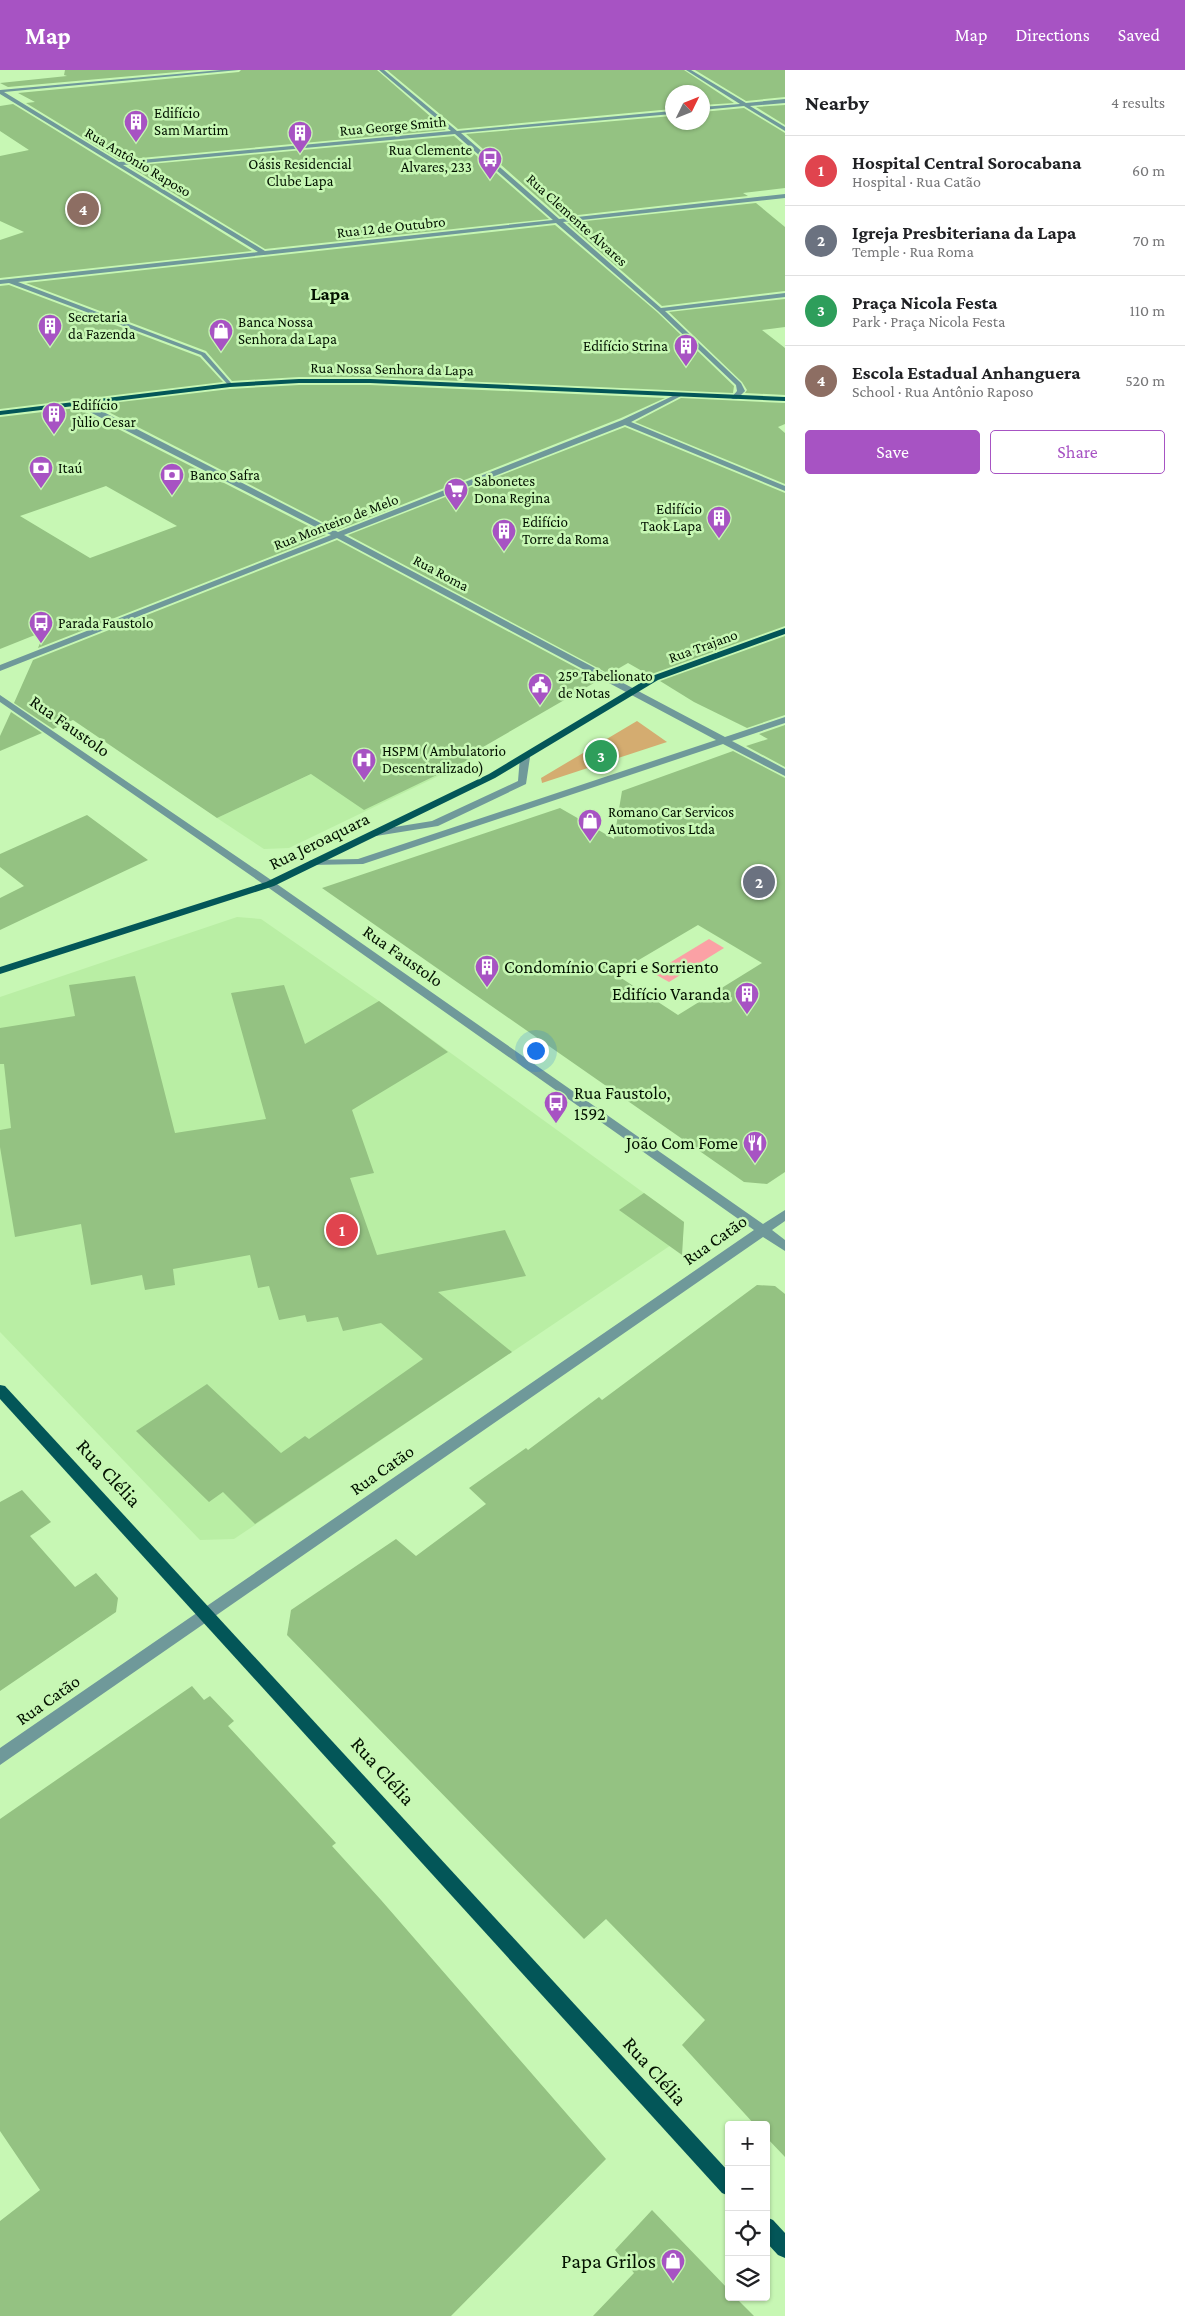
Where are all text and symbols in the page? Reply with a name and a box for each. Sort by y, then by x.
text: Map [25,22,71,49]
text: Map [955,25,987,45]
text: Directions [1015,25,1090,45]
text: Saved [1118,25,1160,45]
north arrow [665,85,710,130]
text: Nearby [805,91,869,115]
text: 4 results [1111,94,1165,111]
place label: Edifício Sam Martim [154,105,229,138]
building icon: Edifício Sam Martim [123,109,149,143]
street label: Rua George Smith [339,113,447,140]
building icon: Oásis Residencial Clube Lapa [287,120,313,154]
street label: Rua Antônio Raposo [82,124,194,201]
place label: Rua Clemente Alvares, 233 [389,142,472,175]
bus stop icon: Rua Clemente Alvares, 233 [477,146,503,180]
text: Hospital Central Sorocabana [852,152,1081,173]
place label: Oásis Residencial Clube Lapa [248,156,352,190]
text: 1 [818,162,824,179]
text: 60 m [1132,162,1165,179]
street label: Rua Clemente Álvares [523,171,631,269]
text: Hospital · Rua Catão [852,173,981,190]
pin: 4 [67,190,99,228]
street label: Rua 12 de Outubro [336,213,446,241]
text: Igreja Presbiteriana da Lapa [852,222,1076,243]
text: 2 [817,232,825,249]
text: 70 m [1133,232,1165,249]
text: Temple · Rua Roma [852,243,974,260]
district label: Lapa [310,283,350,304]
text: Praça Nicola Festa [852,292,998,313]
text: 3 [817,302,825,319]
text: 110 m [1129,302,1165,319]
place label: Secretaria da Fazenda [68,309,136,342]
building icon: Secretaria da Fazenda [37,313,63,347]
text: Park · Praça Nicola Festa [852,313,1005,330]
place label: Banca Nossa Senhora da Lapa [238,314,337,348]
shop icon: Banca Nossa Senhora da Lapa [208,318,234,352]
building icon: Edifício Strina [673,333,699,367]
place label: Edifício Strina [583,338,668,354]
street label: Rua Nossa Senhora da Lapa [310,360,474,379]
text: Escola Estadual Anhanguera [852,362,1080,383]
text: 4 [817,372,825,389]
text: 520 m [1125,372,1165,389]
text: School · Rua Antônio Raposo [852,383,1033,400]
place label: Edifício Jùlio Cesar [70,397,137,431]
building icon: Edifício Jùlio Cesar [41,401,67,435]
button: Save [805,430,980,474]
button: Share [990,430,1165,474]
bank icon: Itaú [28,455,54,489]
place label: Itaú [58,460,82,476]
bank icon: Banco Safra [159,462,185,496]
place label: Banco Safra [190,467,260,483]
place label: Sabonetes Dona Regina [474,473,550,507]
supermarket icon: Sabonetes Dona Regina [443,477,469,511]
street label: Rua Monteiro de Melo [271,491,401,553]
place label: Edifício Taok Lapa [641,501,702,535]
building icon: Edifício Taok Lapa [706,505,732,539]
place label: Edifício Torre da Roma [522,514,609,547]
building icon: Edifício Torre da Roma [491,518,517,552]
street label: Rua Roma [411,552,471,594]
bus stop icon: Parada Faustolo [28,610,54,644]
place label: Parada Faustolo [58,615,153,631]
street label: Rua Trajano [666,626,740,667]
place label: 25º Tabelionato de Notas [558,668,653,701]
public building icon: 25º Tabelionato de Notas [527,672,553,706]
street label: Rua Faustolo [26,691,114,761]
pin: 3 [585,737,617,775]
place label: HSPM ( Ambulatorio Descentralizado) [382,743,506,777]
hospital icon: HSPM ( Ambulatorio Descentralizado) [351,747,377,781]
place label: Romano Car Servicos Automotivos Ltda [608,804,734,837]
street label: Rua Jeroaquara [266,808,372,874]
shop icon: Romano Car Servicos Automotivos Ltda [577,808,603,842]
pin: 2 [743,863,775,901]
street label: Rua Faustolo [359,921,447,991]
building icon: Condomínio Capri e Sorriento [474,954,500,988]
place label: Condomínio Capri e Sorriento [504,957,719,977]
building icon: Edifício Varanda [734,981,760,1015]
place label: Edifício Varanda [612,984,730,1004]
your location [523,1038,549,1064]
place label: Rua Faustolo, 1592 [574,1083,671,1124]
bus stop icon: Rua Faustolo, 1592 [543,1090,569,1124]
restaurant icon: João Com Fome [742,1130,768,1164]
place label: João Com Fome [624,1133,738,1153]
pin: 1 [326,1211,358,1249]
street label: Rua Catão [679,1211,751,1269]
street label: Rua Clélia [72,1434,147,1512]
street label: Rua Catão [346,1441,418,1499]
street label: Rua Catão [12,1671,84,1729]
street label: Rua Clélia [346,1732,420,1810]
street label: Rua Clélia [618,2032,692,2110]
map controls [725,2121,770,2301]
button: + [725,2121,770,2166]
button: − [725,2166,770,2211]
button: locate [725,2211,770,2256]
shop icon: Papa Grilos [660,2248,686,2282]
place label: Papa Grilos [561,2249,656,2273]
button: layers [725,2256,770,2301]

